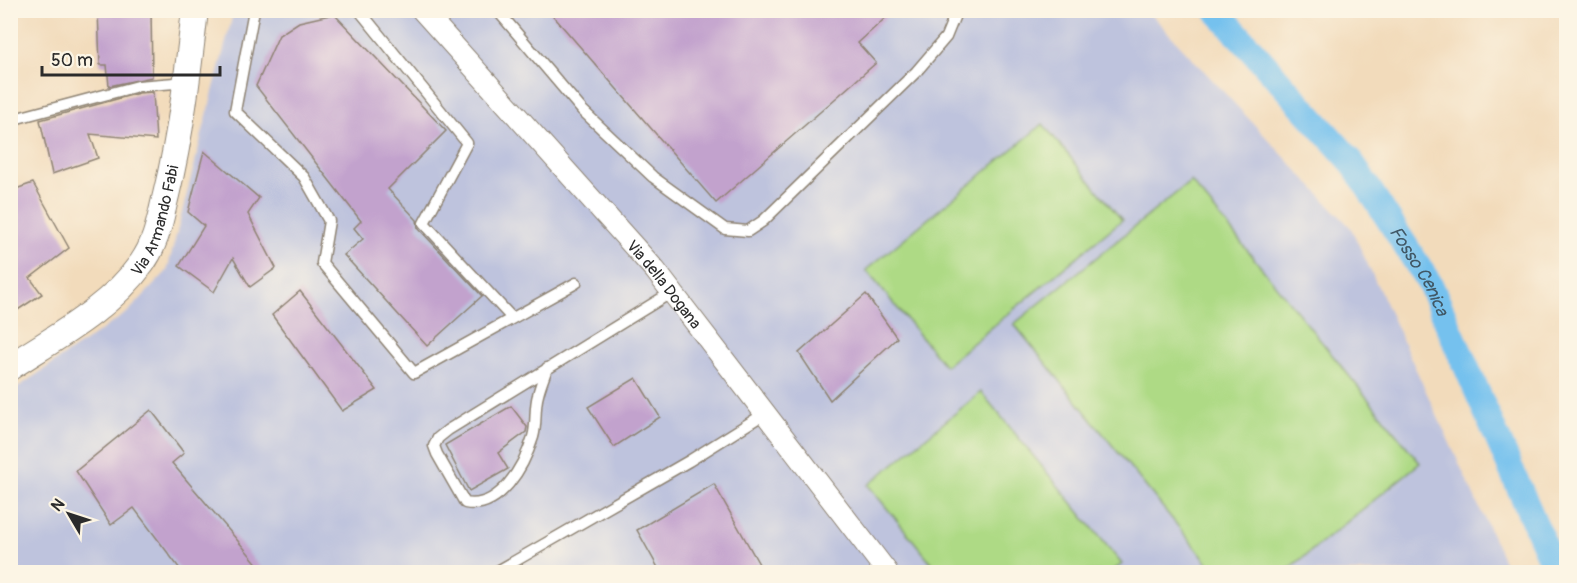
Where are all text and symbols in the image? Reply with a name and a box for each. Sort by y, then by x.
scale bar [42,39,220,77]
text: 50 m [51,49,93,72]
street label: Via Armando Fabi [127,163,183,280]
water label: Fosso Cenica [1384,222,1454,321]
street label: Via della Dogana [622,236,705,333]
north arrow [39,484,99,544]
text: N [47,495,69,516]

